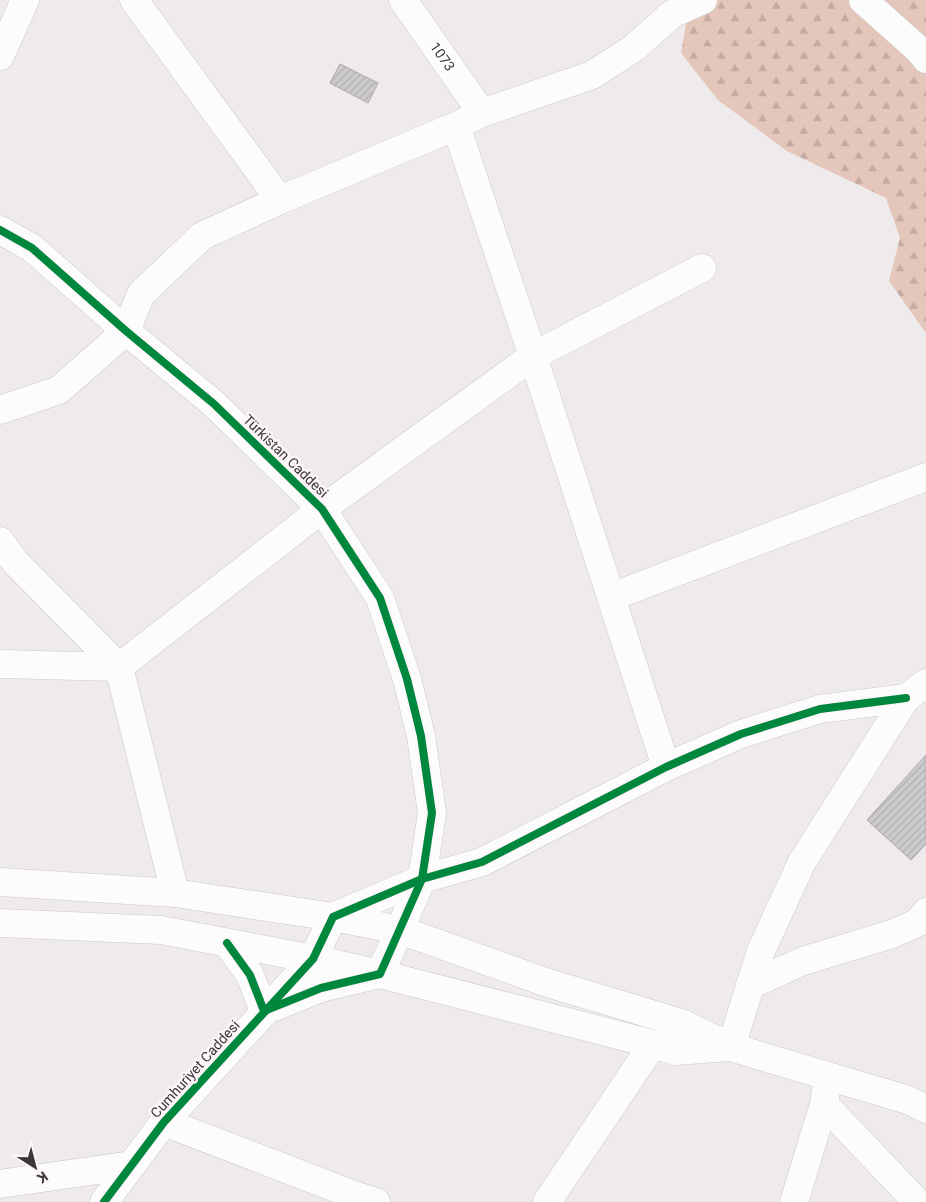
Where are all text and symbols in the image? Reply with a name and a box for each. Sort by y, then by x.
street label: 1073 [427,39,458,74]
street label: Türkistan Caddesi [240,411,332,501]
street label: Cumhuriyet Caddesi [147,1017,243,1121]
north arrow [10,1142,60,1192]
text: K [34,1168,51,1187]

